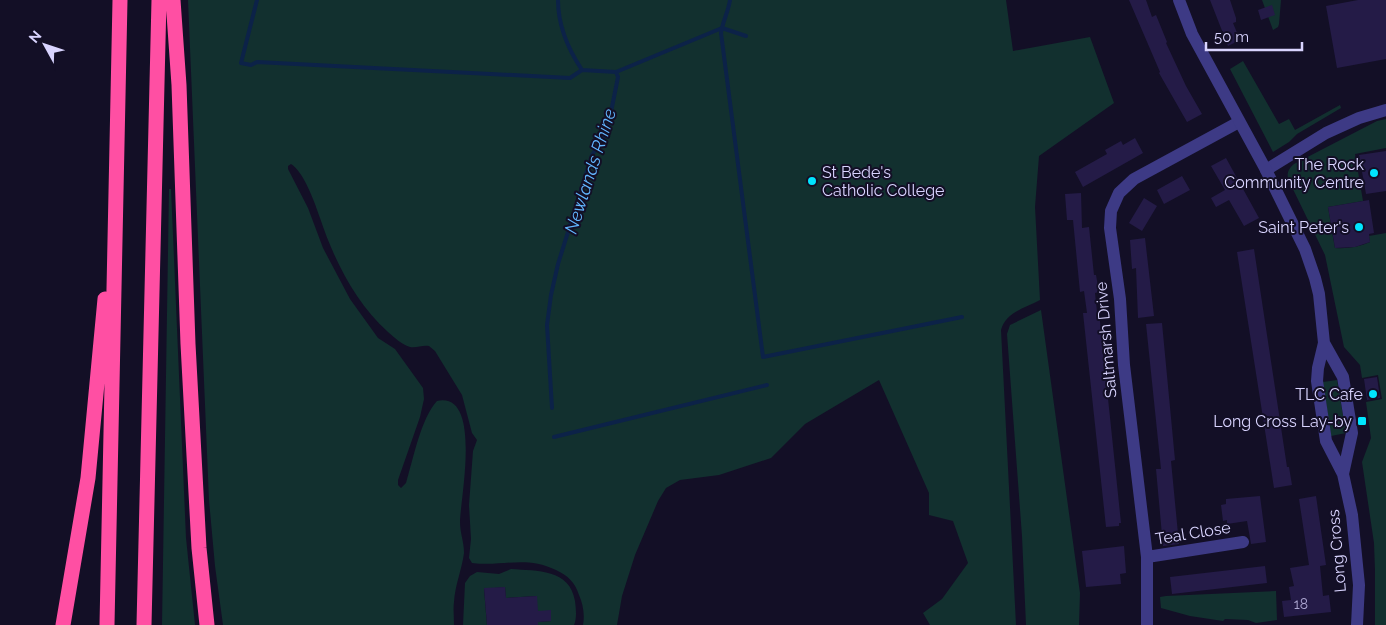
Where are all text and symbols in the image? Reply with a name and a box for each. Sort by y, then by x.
north arrow [20,20,70,70]
scale bar [1206,20,1302,52]
text: N [25,27,45,46]
text: 50 m [1214,28,1249,46]
water label: Newlands Rhine [560,106,620,236]
place label: The Rock Community Centre [1224,155,1365,192]
place label: St Bede's Catholic College [822,163,944,200]
marker: The Rock Community Centre [1368,167,1380,179]
marker: St Bede's Catholic College [806,175,818,187]
place label: Saint Peter's [1258,218,1349,237]
marker: Saint Peter's [1353,221,1365,233]
street label: Saltmarsh Drive [1091,281,1121,399]
place label: TLC Cafe [1295,385,1363,404]
marker: TLC Cafe [1367,388,1379,400]
place label: Long Cross Lay-by [1213,412,1352,431]
marker: Long Cross Lay-by [1356,415,1368,427]
street label: Long Cross [1324,508,1350,593]
street label: Teal Close [1154,518,1232,548]
house number: 18 [1294,596,1308,612]

